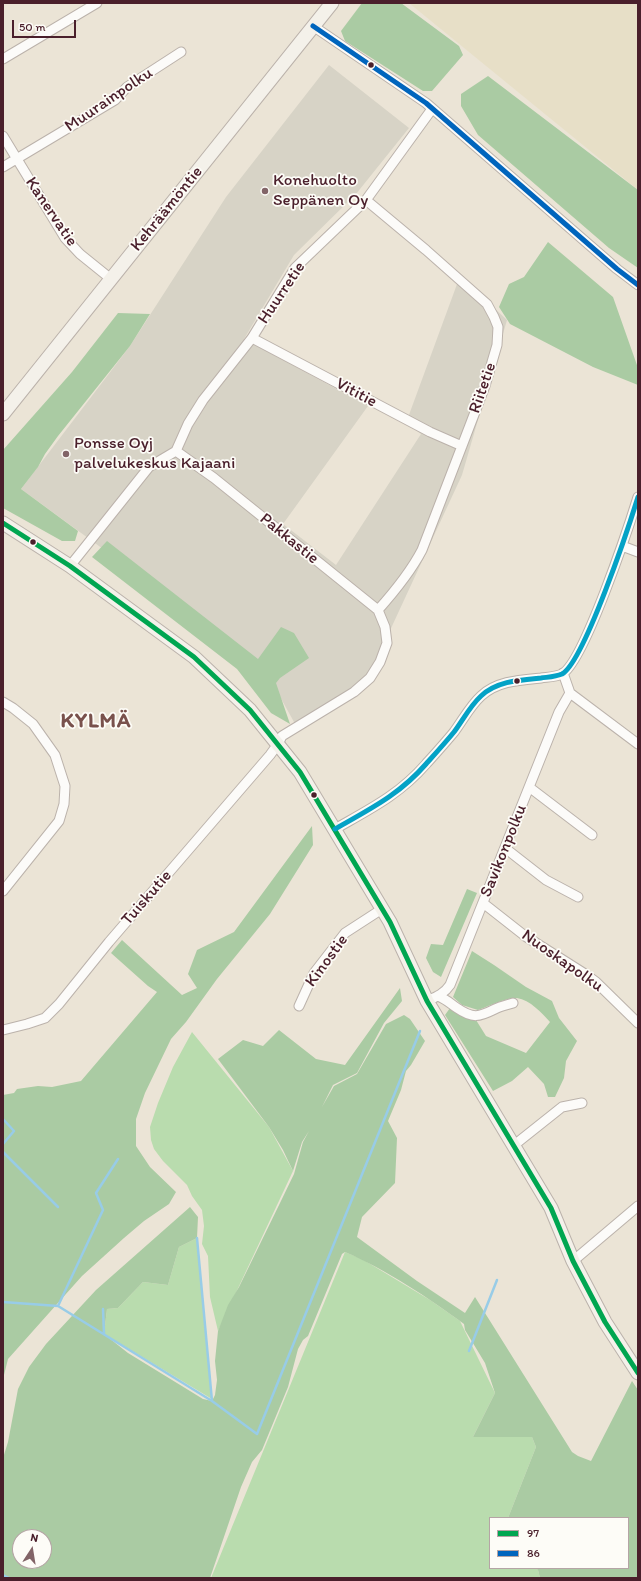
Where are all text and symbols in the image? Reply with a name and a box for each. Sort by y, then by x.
scale bar [14,12,78,38]
text: 50 m [19,20,45,34]
unlabelled marker [366,60,376,70]
street label: Muurainpolku [61,63,157,137]
street label: Kehräämöntie [126,162,208,256]
place label: Konehuolto Seppänen Oy [273,171,368,211]
street label: Kanervatie [20,173,82,251]
marker: Konehuolto Seppänen Oy [260,186,270,196]
street label: Huurretie [254,258,310,328]
street label: Riitetie [465,360,501,416]
street label: Vititie [332,374,380,412]
place label: Ponsse Oyj palvelukeskus Kajaani [74,434,235,474]
marker: Ponsse Oyj palvelukeskus Kajaani [61,449,71,459]
street label: Pakkastie [255,509,323,569]
unlabelled marker [28,537,38,547]
unlabelled marker [512,676,522,686]
district label: KYLMÄ [61,709,131,735]
unlabelled marker [309,790,319,800]
street label: Savikonpolku [476,802,532,900]
street label: Tuiskutie [117,866,177,930]
street label: Nuoskapolku [517,925,607,997]
street label: Kinostie [301,931,353,991]
legend [489,1517,629,1569]
text: 97 [527,1526,539,1540]
north arrow [12,1529,52,1569]
text: N [29,1531,39,1545]
text: 86 [527,1546,540,1560]

